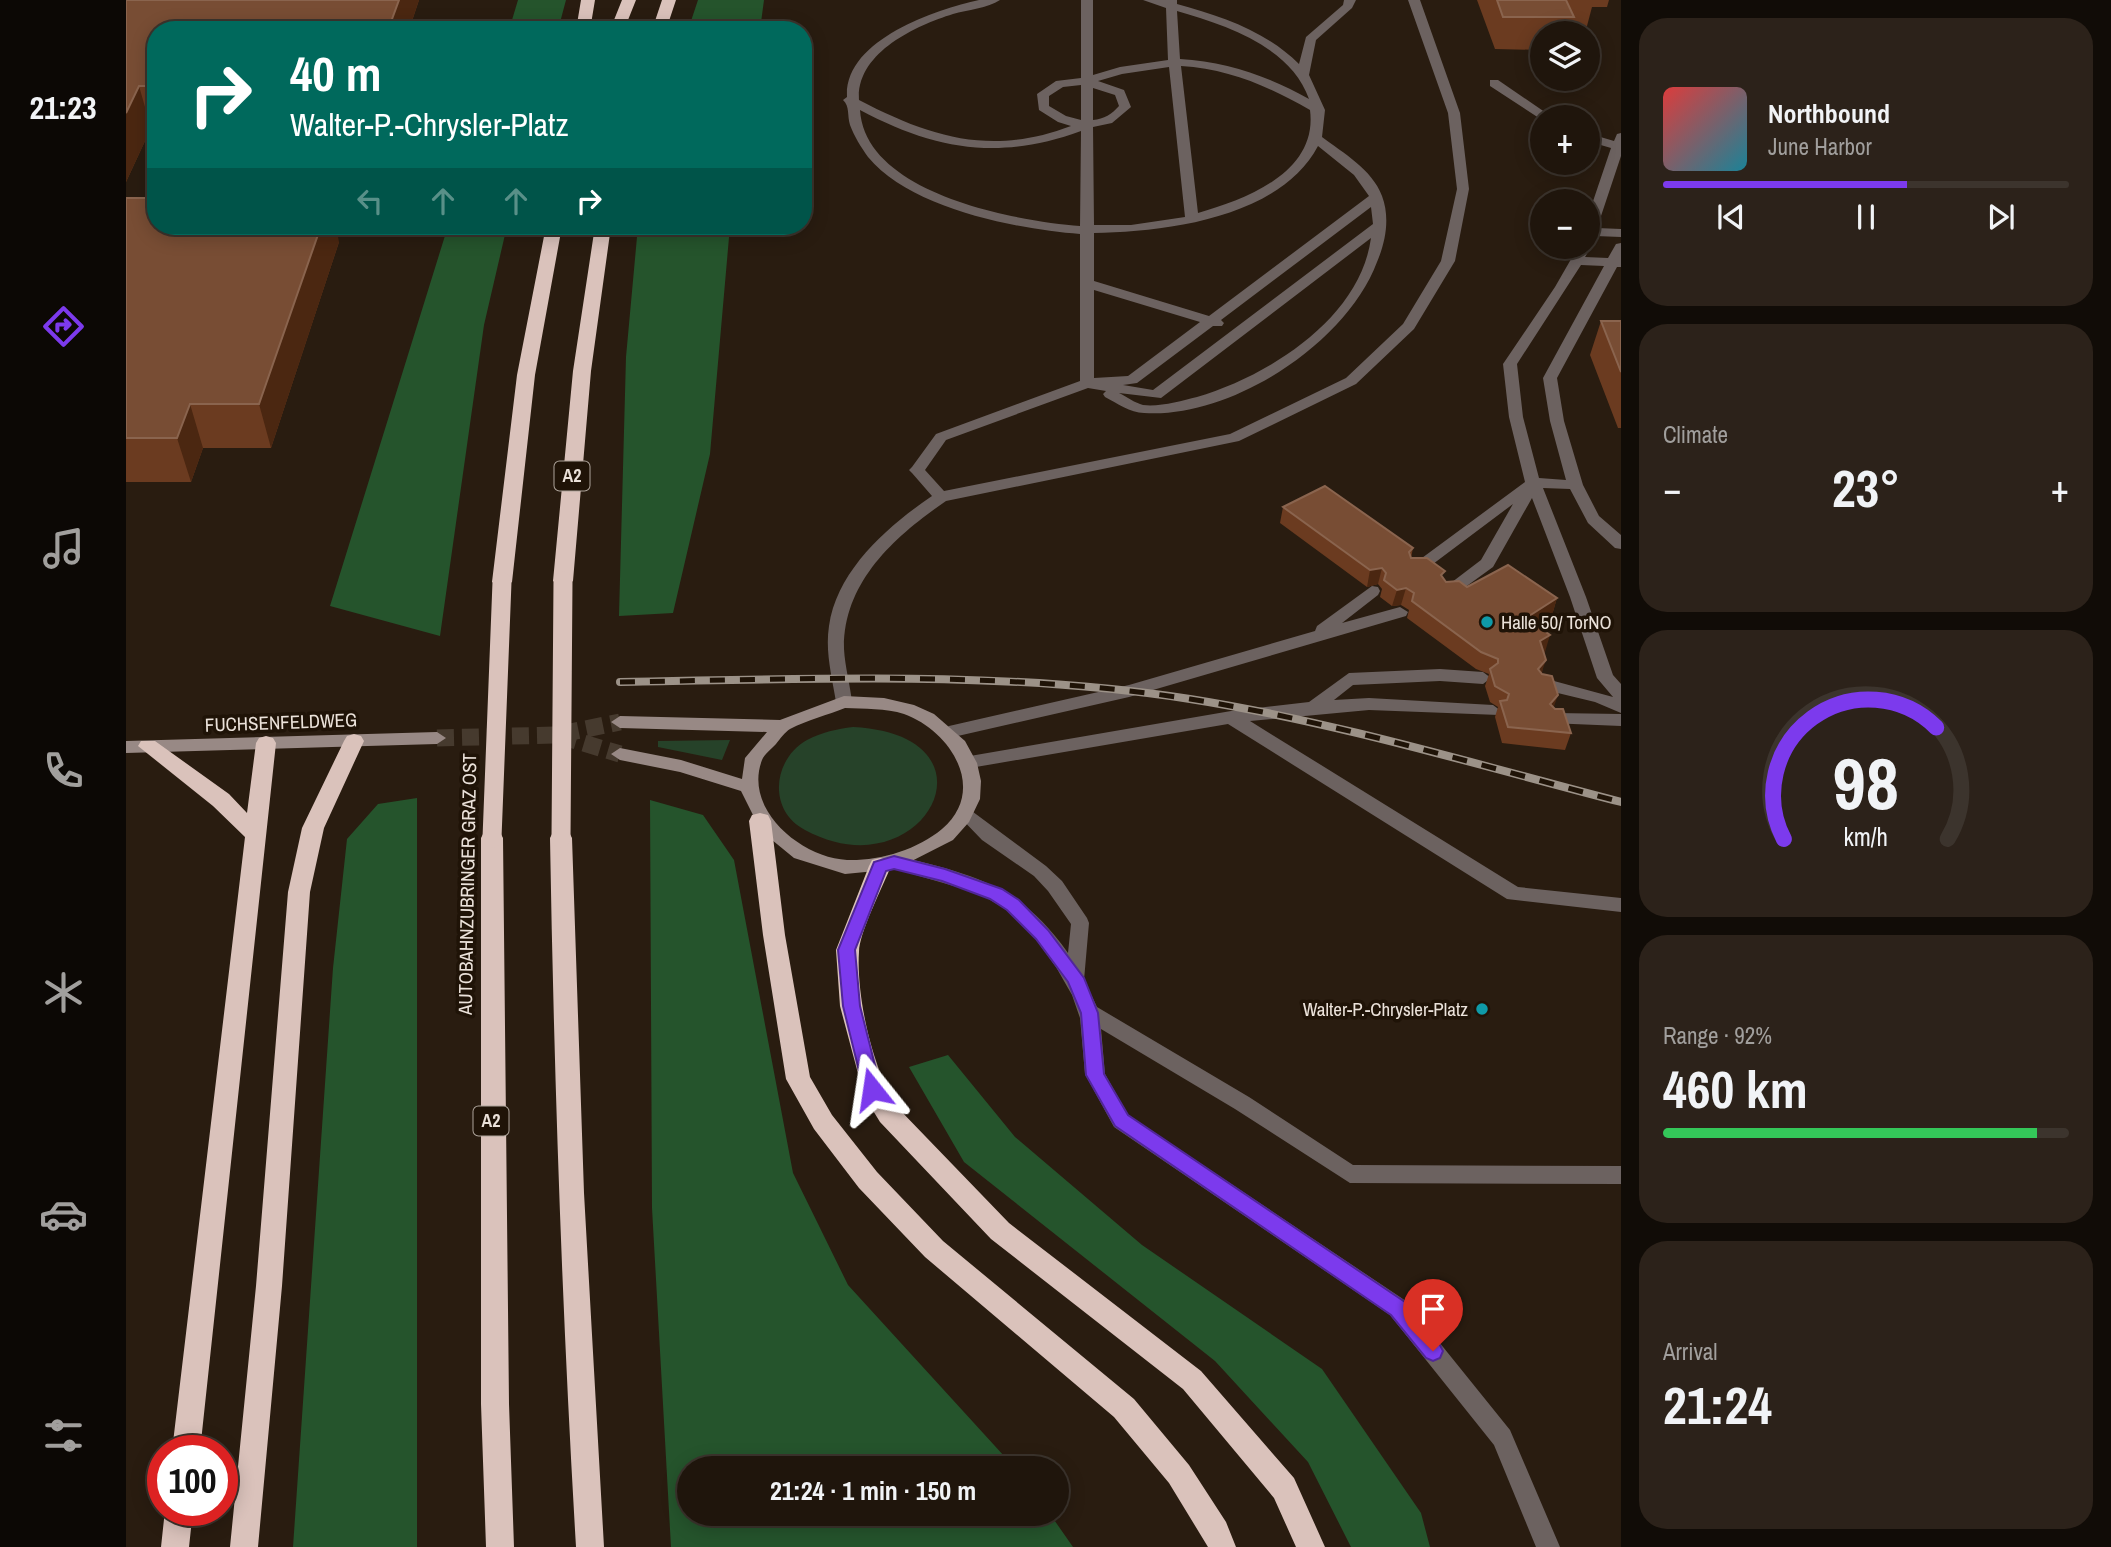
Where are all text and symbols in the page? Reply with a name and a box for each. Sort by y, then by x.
map controls [1530,21,1600,259]
button: layers [1530,21,1600,91]
text: 40 m [290,40,382,106]
icon: right [175,49,266,140]
text: 21:23 [29,86,97,129]
text: Northbound [1768,96,1890,131]
text: Walter-P.-Chrysler-Platz [290,103,569,146]
button: + [1530,105,1600,175]
text: June Harbor [1768,131,1872,162]
icon: left [351,182,389,220]
icon: ahead [424,182,462,220]
icon: ahead [497,182,535,220]
icon: right [570,182,608,220]
button: − [1530,189,1600,259]
icon: previous [1712,198,1750,236]
icon: pause [1847,198,1885,236]
icon: next [1982,198,2020,236]
icon: directions [39,302,88,351]
text: Climate [1663,419,1728,450]
text: 23° [1832,453,1900,523]
road number: A2 [554,462,590,490]
text: − [1663,463,1681,514]
text: + [2051,463,2069,514]
icon: music [39,524,88,573]
place label: Halle 50/ TorNO [1501,609,1612,635]
marker: Halle 50/ TorNO [1479,614,1495,630]
street label: FUCHSENFELDWEG [204,706,358,738]
text: 98 [1833,735,1899,833]
icon: phone [39,746,88,795]
street label: AUTOBAHNZUBRINGER GRAZ OST [452,752,482,1016]
text: km/h [1844,820,1888,854]
icon: climate [39,968,88,1017]
place label: Walter-P.-Chrysler-Platz [1303,996,1468,1022]
marker: Walter-P.-Chrysler-Platz [1474,1001,1490,1017]
text: Range · 92% [1663,1020,1772,1051]
position arrow [835,1052,909,1126]
text: 460 km [1663,1054,1808,1124]
road number: A2 [474,1106,508,1136]
icon: car [39,1190,88,1239]
pin [1403,1279,1463,1351]
icon: arrive [1414,1290,1452,1328]
text: Arrival [1663,1336,1718,1367]
text: 21:24 [1663,1370,1772,1440]
icon: filters [39,1411,88,1460]
speed limit sign: 100 [147,1435,238,1526]
text: 21:24 · 1 min · 150 m [770,1473,976,1508]

